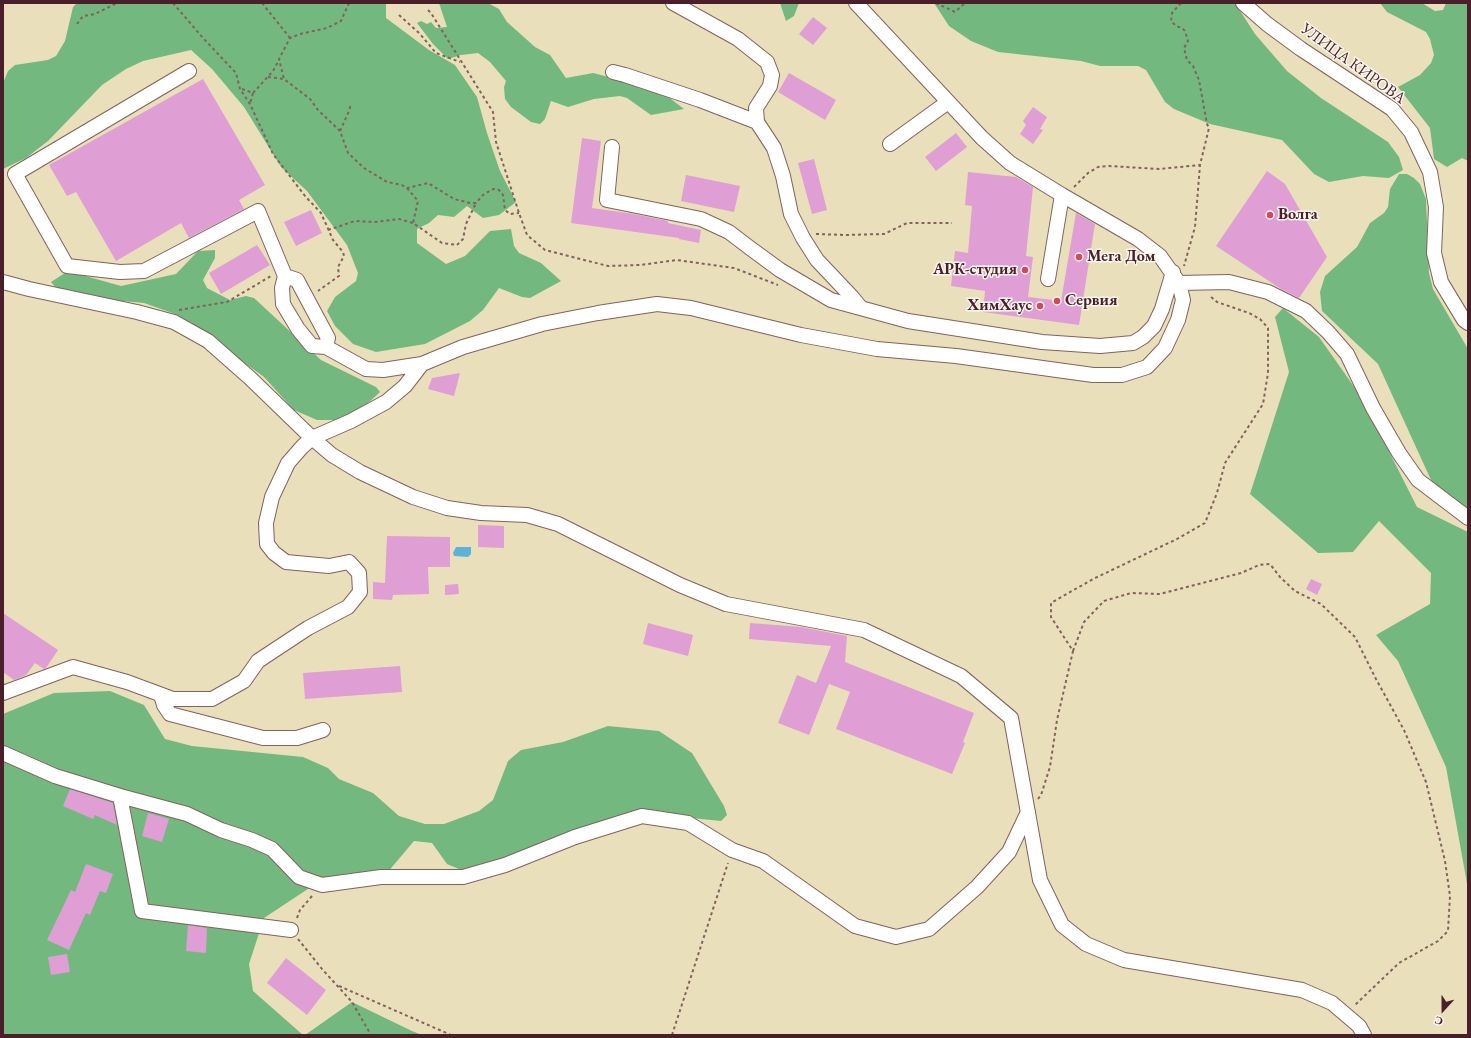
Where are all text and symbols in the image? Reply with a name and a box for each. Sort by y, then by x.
street label: УЛИЦА КИРОВА [1297,20,1409,108]
place label: Волга [1278,205,1318,225]
marker: Волга [1265,210,1275,220]
place label: Мега Дом [1087,247,1155,267]
marker: Мега Дом [1074,252,1084,262]
place label: АРК-студия [933,260,1017,280]
marker: АРК-студия [1020,265,1030,275]
place label: Сервия [1065,291,1118,311]
place label: ХимХаус [967,296,1032,316]
marker: Сервия [1052,296,1062,306]
marker: ХимХаус [1035,301,1045,311]
north arrow [1423,990,1463,1030]
text: С [1433,1013,1445,1029]

